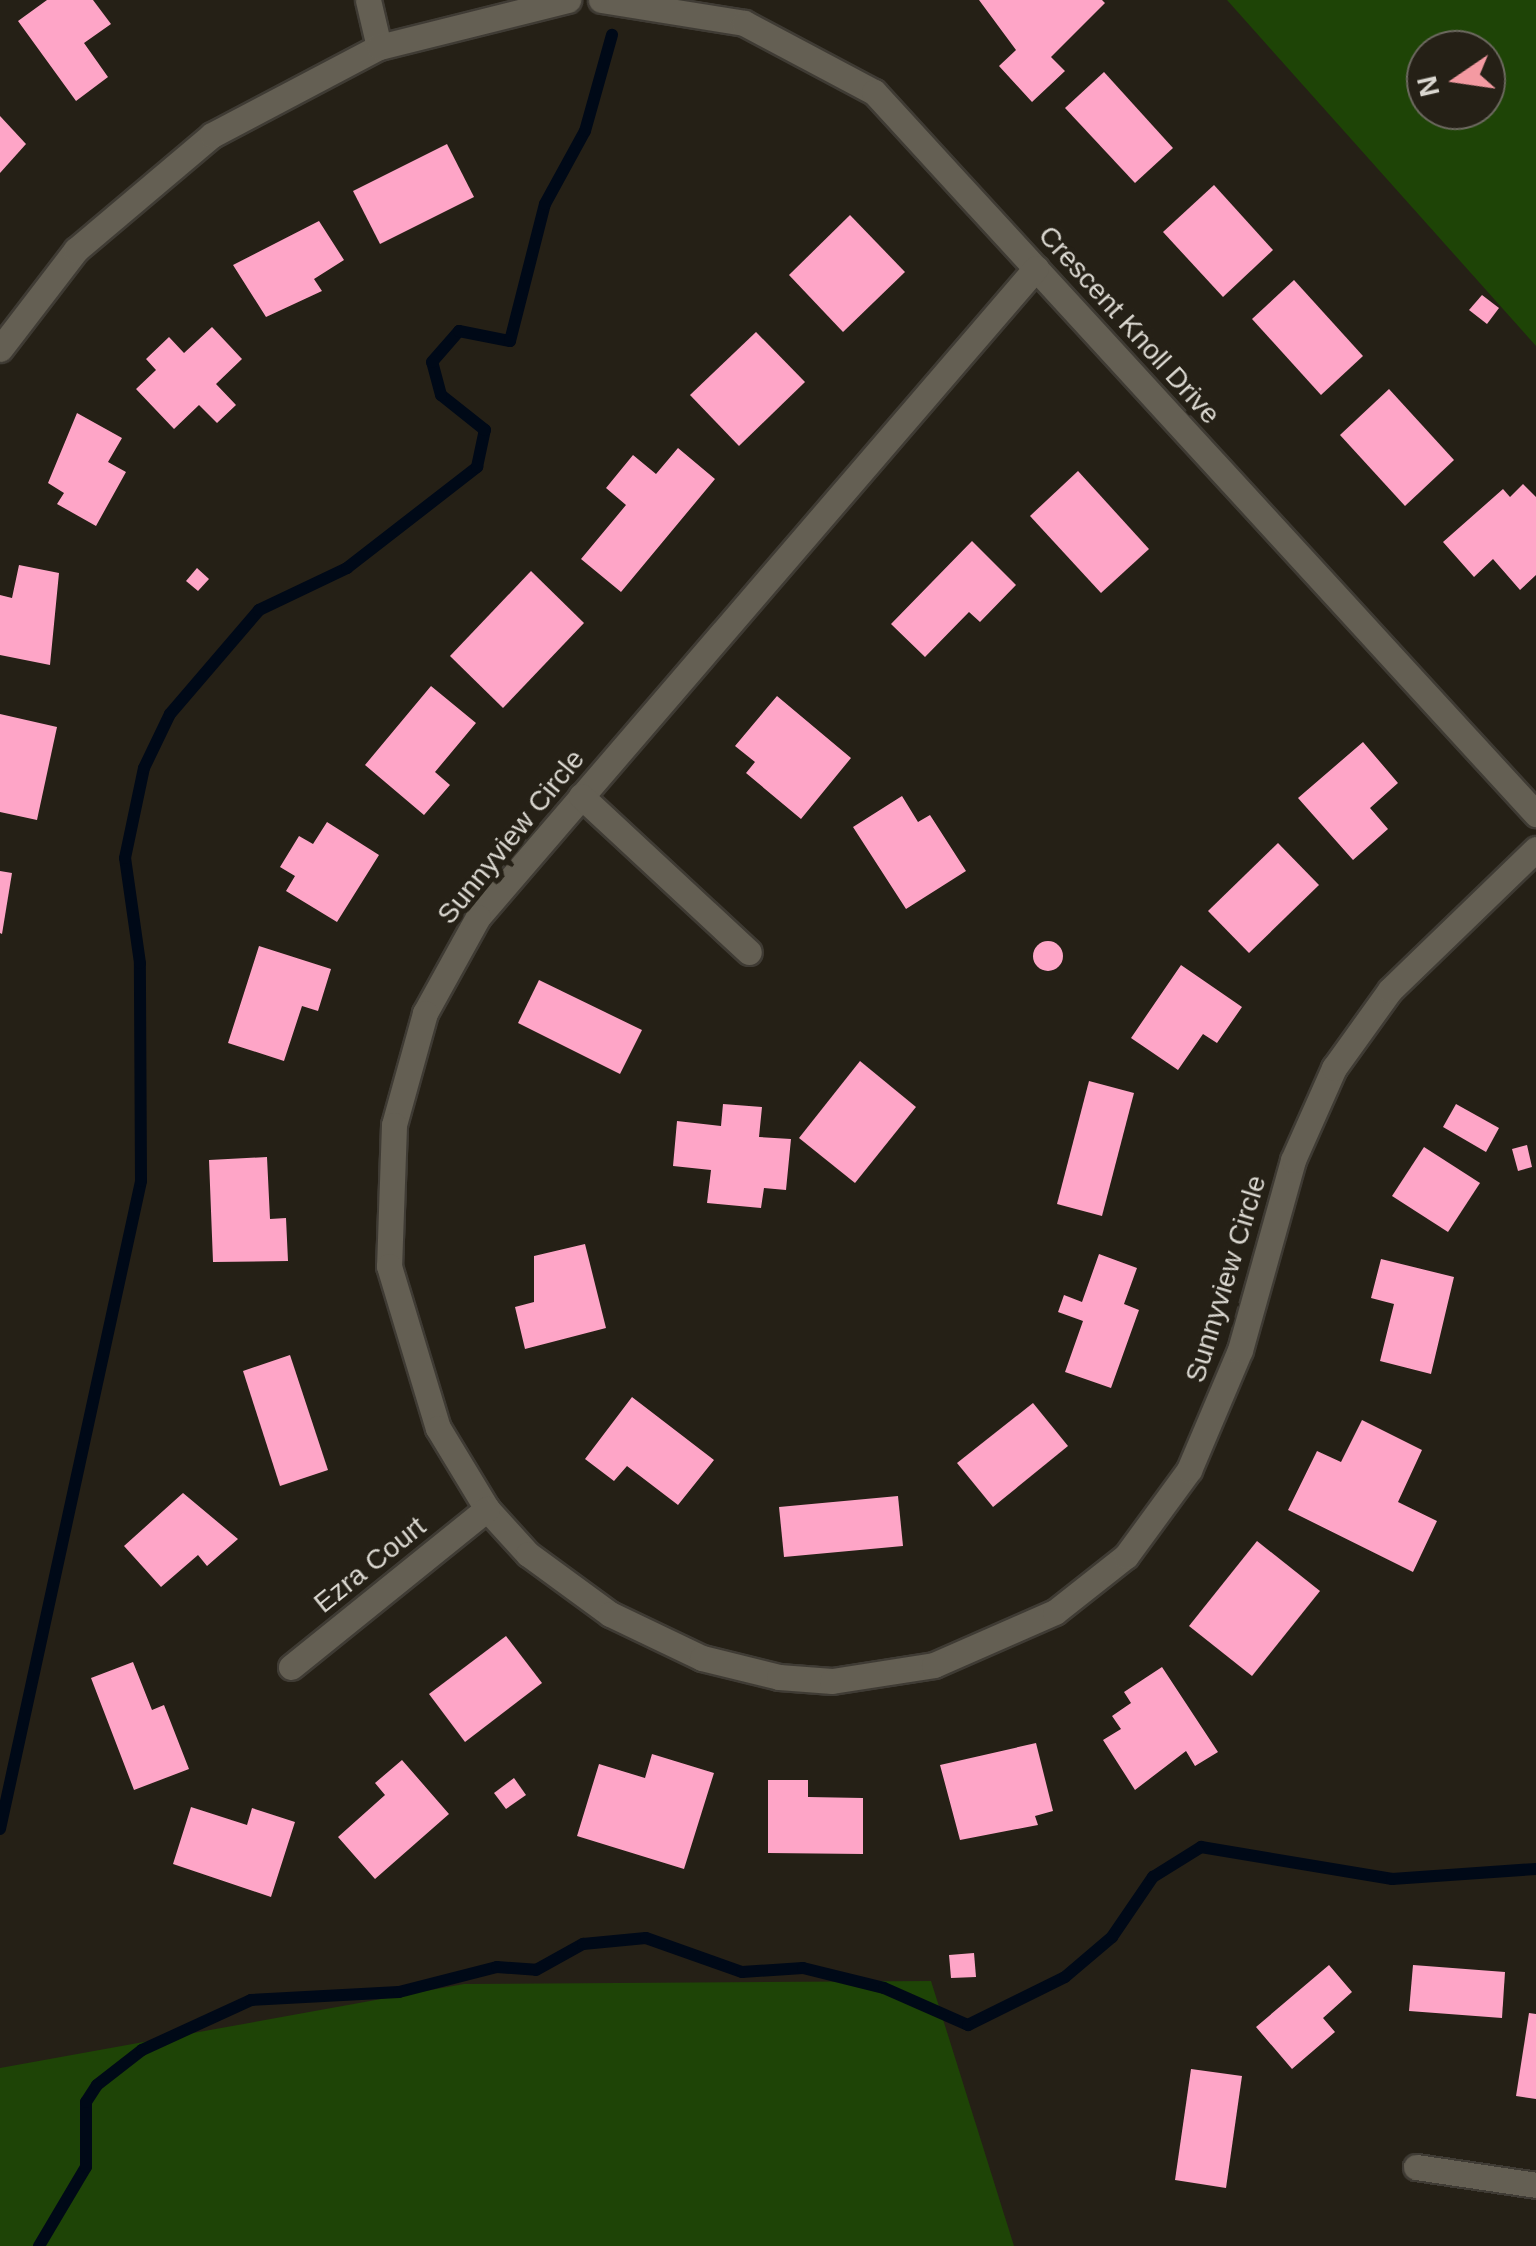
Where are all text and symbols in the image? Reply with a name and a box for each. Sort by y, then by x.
north arrow [1406,30,1506,130]
text: N [1411,73,1446,100]
street label: Crescent Knoll Drive [1031,219,1227,431]
street label: Sunnyview Circle [430,743,592,931]
street label: Sunnyview Circle [1179,1171,1273,1387]
street label: Ezra Court [307,1510,433,1620]

